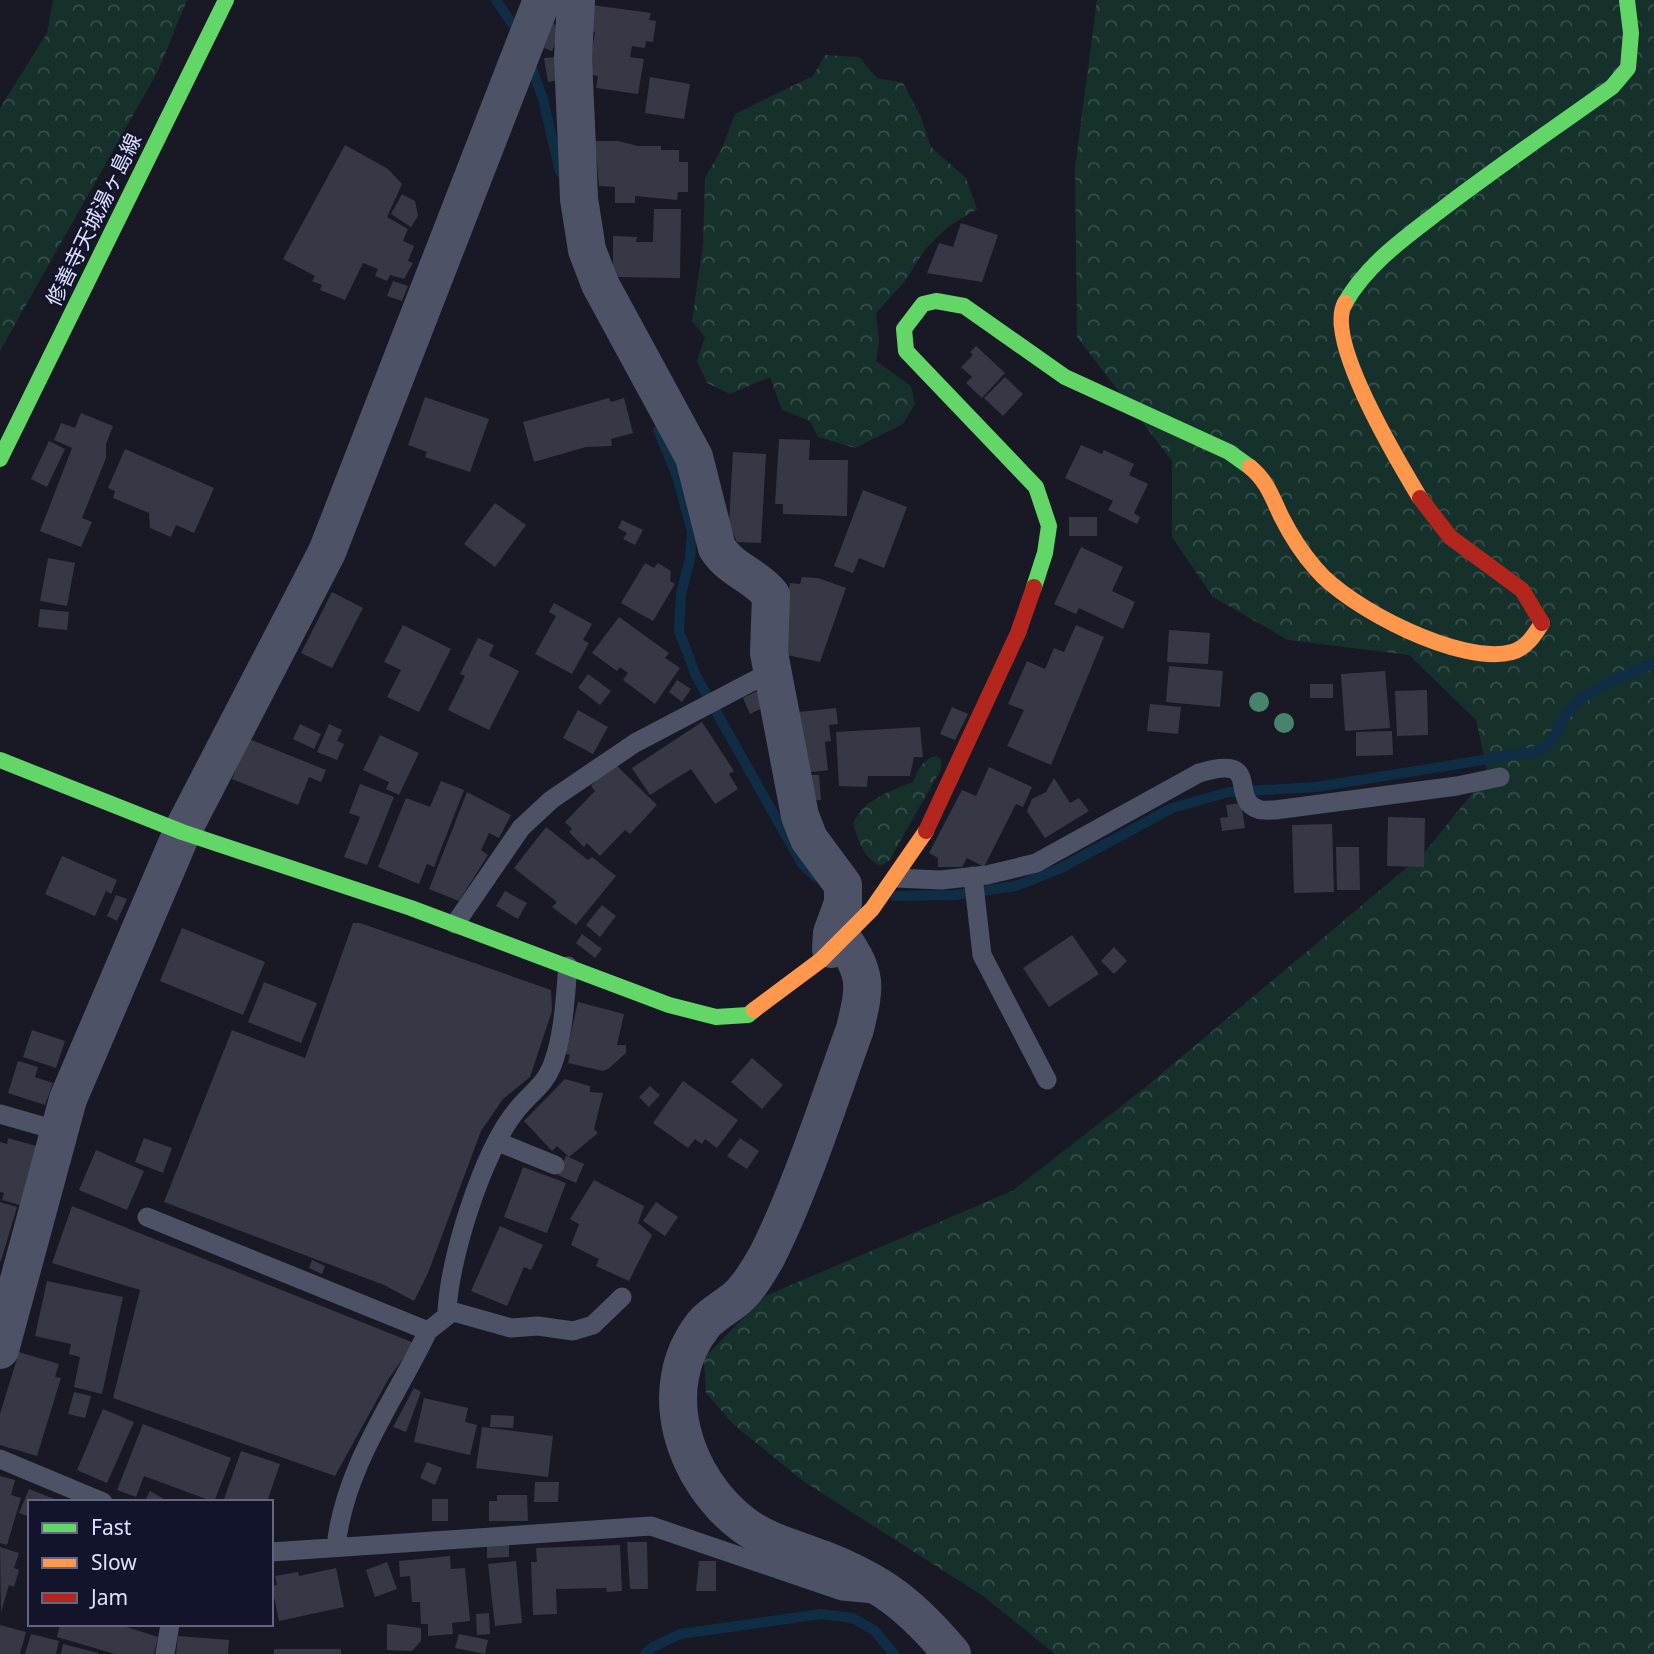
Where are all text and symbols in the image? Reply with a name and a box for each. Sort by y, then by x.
street label: 修善寺天城湯ヶ島線 [39,128,147,311]
legend [28,1500,273,1626]
text: Fast [91,1513,132,1541]
text: Slow [91,1548,137,1576]
text: Jam [89,1583,128,1611]

